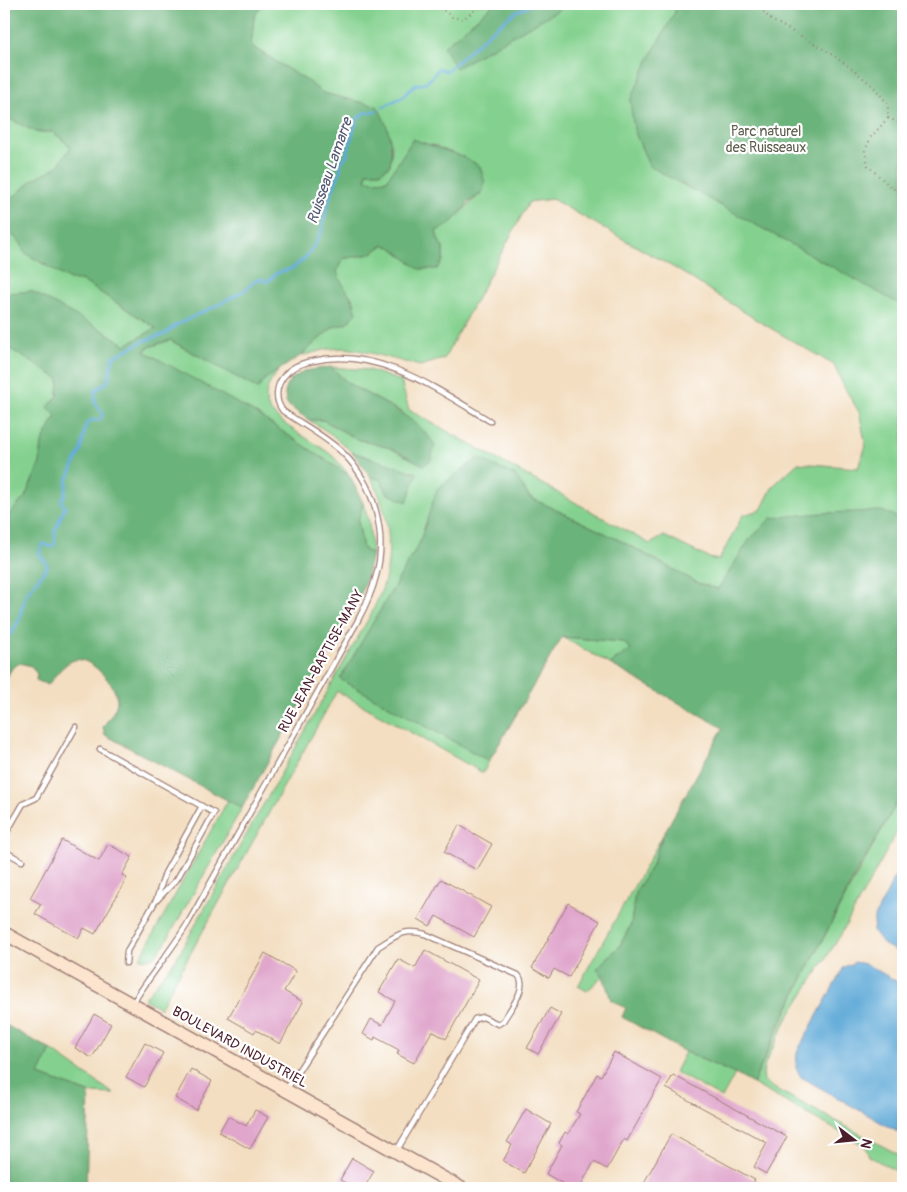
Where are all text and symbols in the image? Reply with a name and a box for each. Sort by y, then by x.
water label: Ruisseau Lamarre [303,114,358,226]
park label: Parc naturel des Ruisseaux [726,123,806,156]
street label: RUE JEAN-BAPTISE-MANY [275,587,367,735]
street label: BOULEVARD INDUSTRIEL [169,1003,311,1091]
north arrow [830,1114,880,1164]
text: N [857,1137,875,1150]

